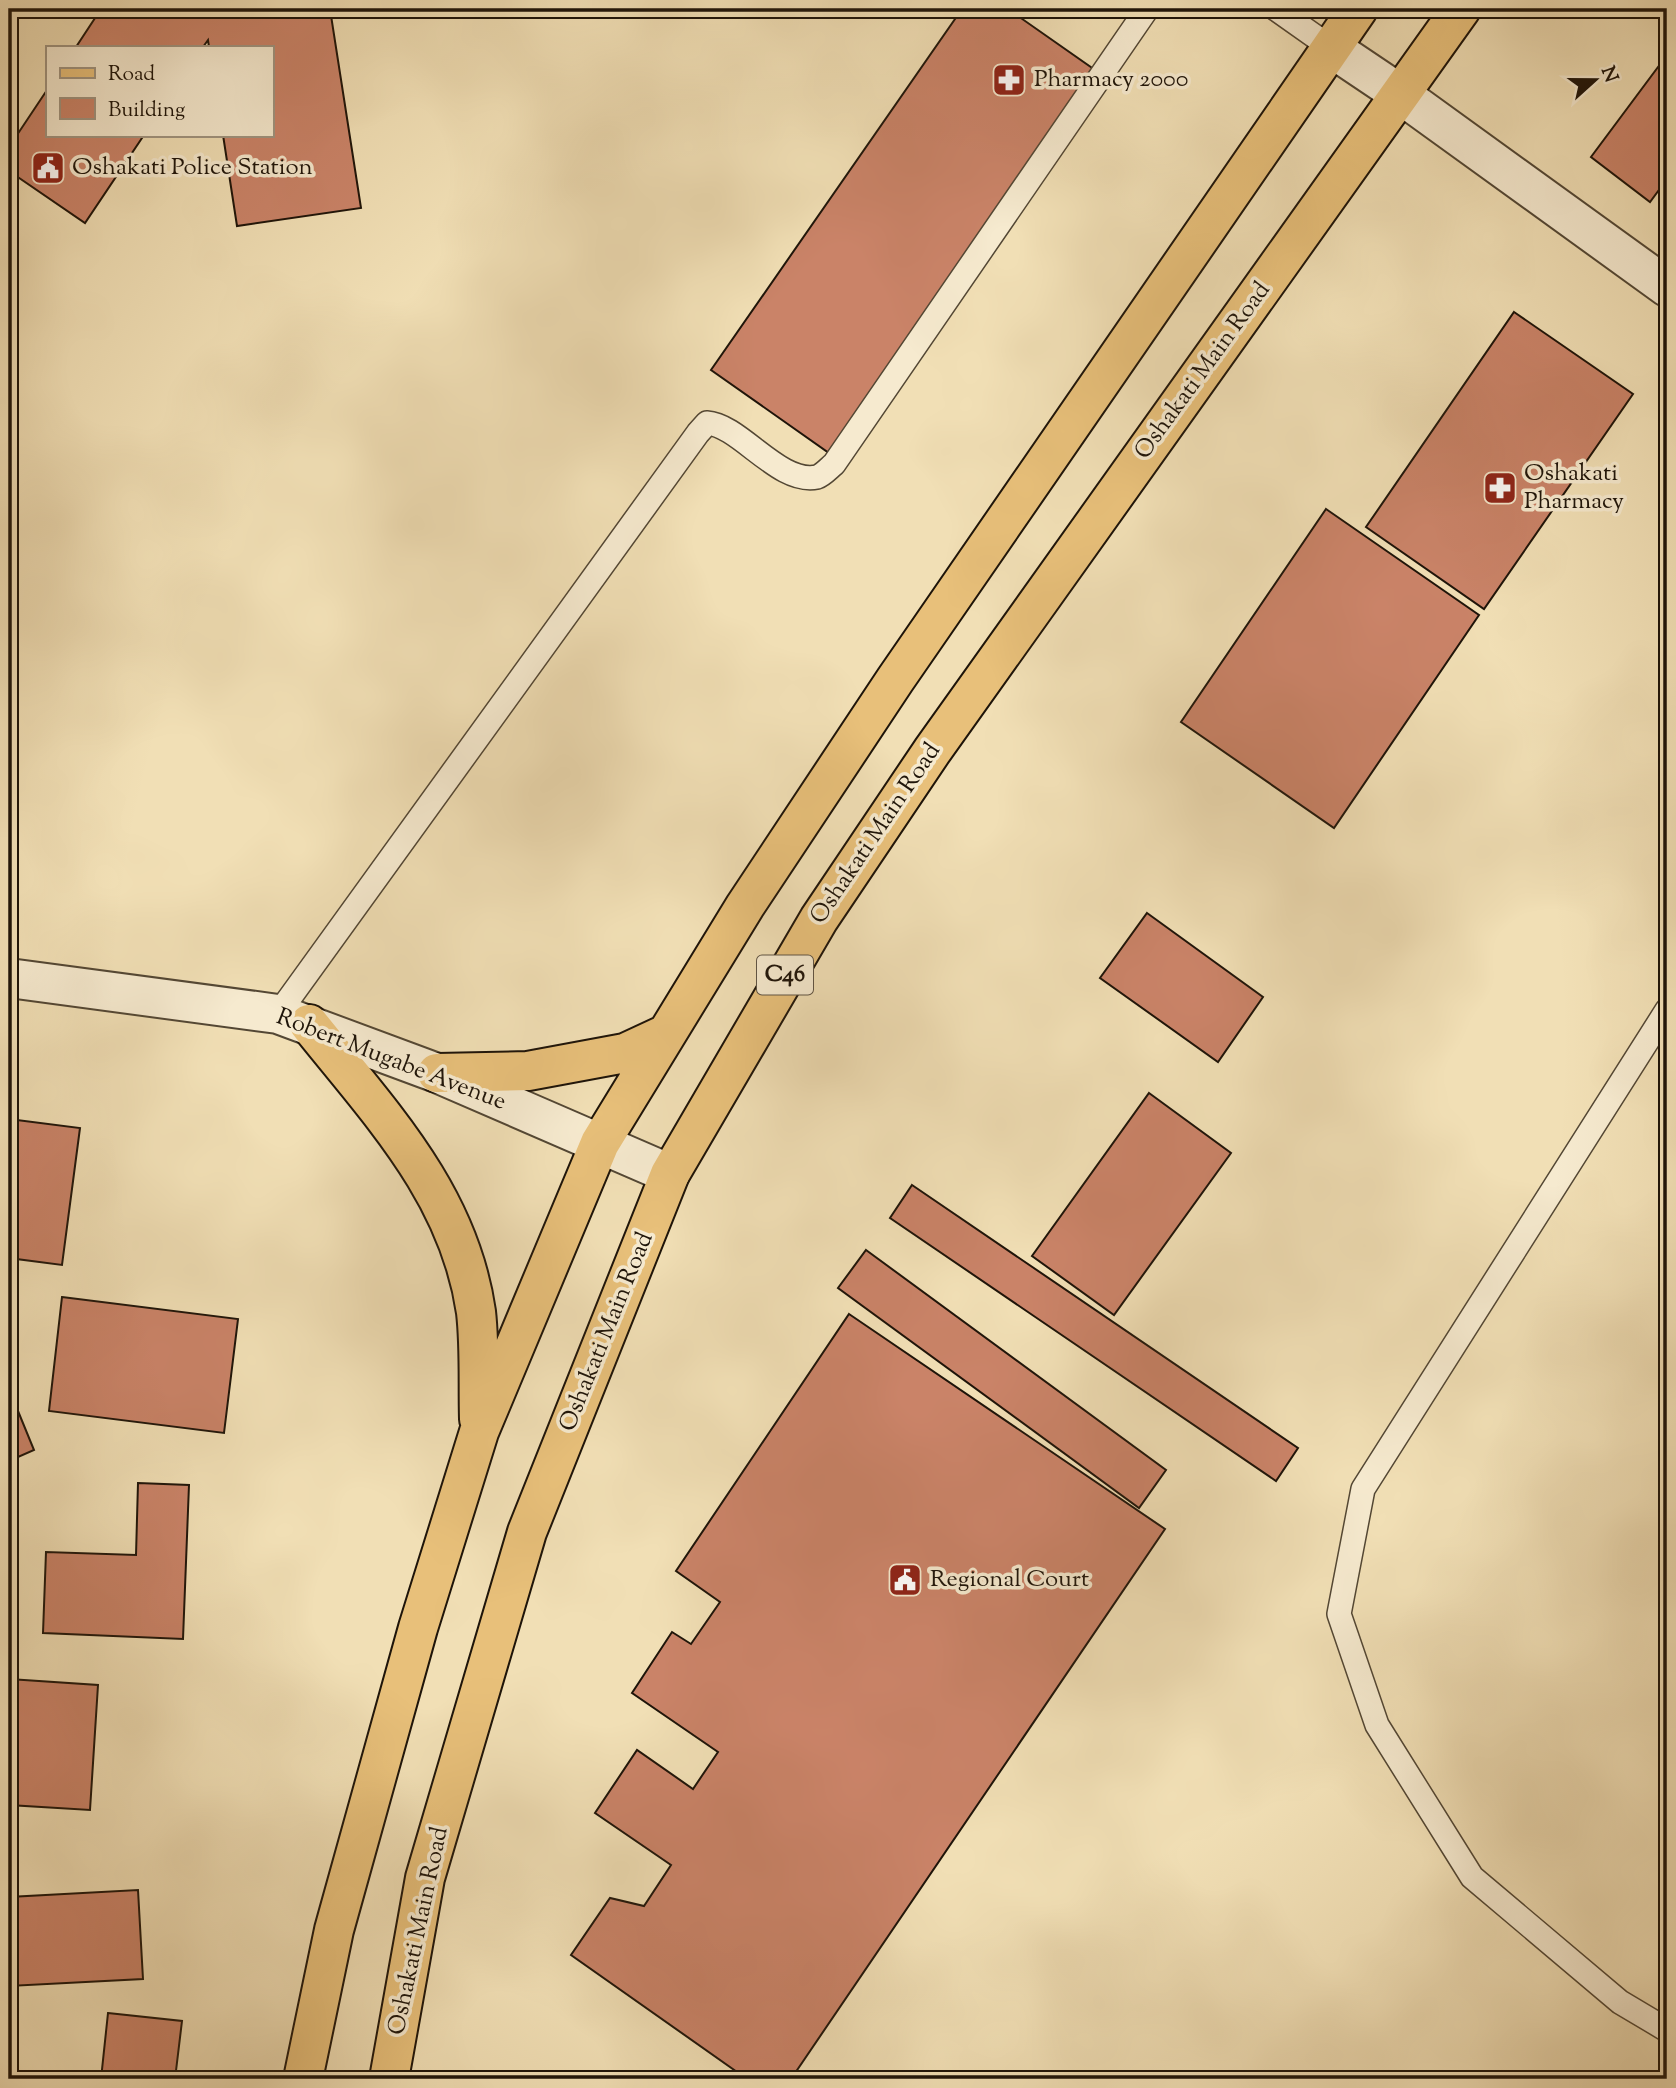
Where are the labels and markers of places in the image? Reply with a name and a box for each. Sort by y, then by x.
pharmacy icon: Pharmacy 2000 [990,61,1028,99]
place label: Pharmacy 2000 [1034,63,1188,97]
public building icon: Oshakati Police Station [29,149,67,187]
place label: Oshakati Police Station [72,151,313,185]
place label: Oshakati Pharmacy [1524,457,1624,519]
pharmacy icon: Oshakati Pharmacy [1481,469,1519,507]
public building icon: Regional Court [886,1561,924,1599]
place label: Regional Court [930,1563,1089,1597]

